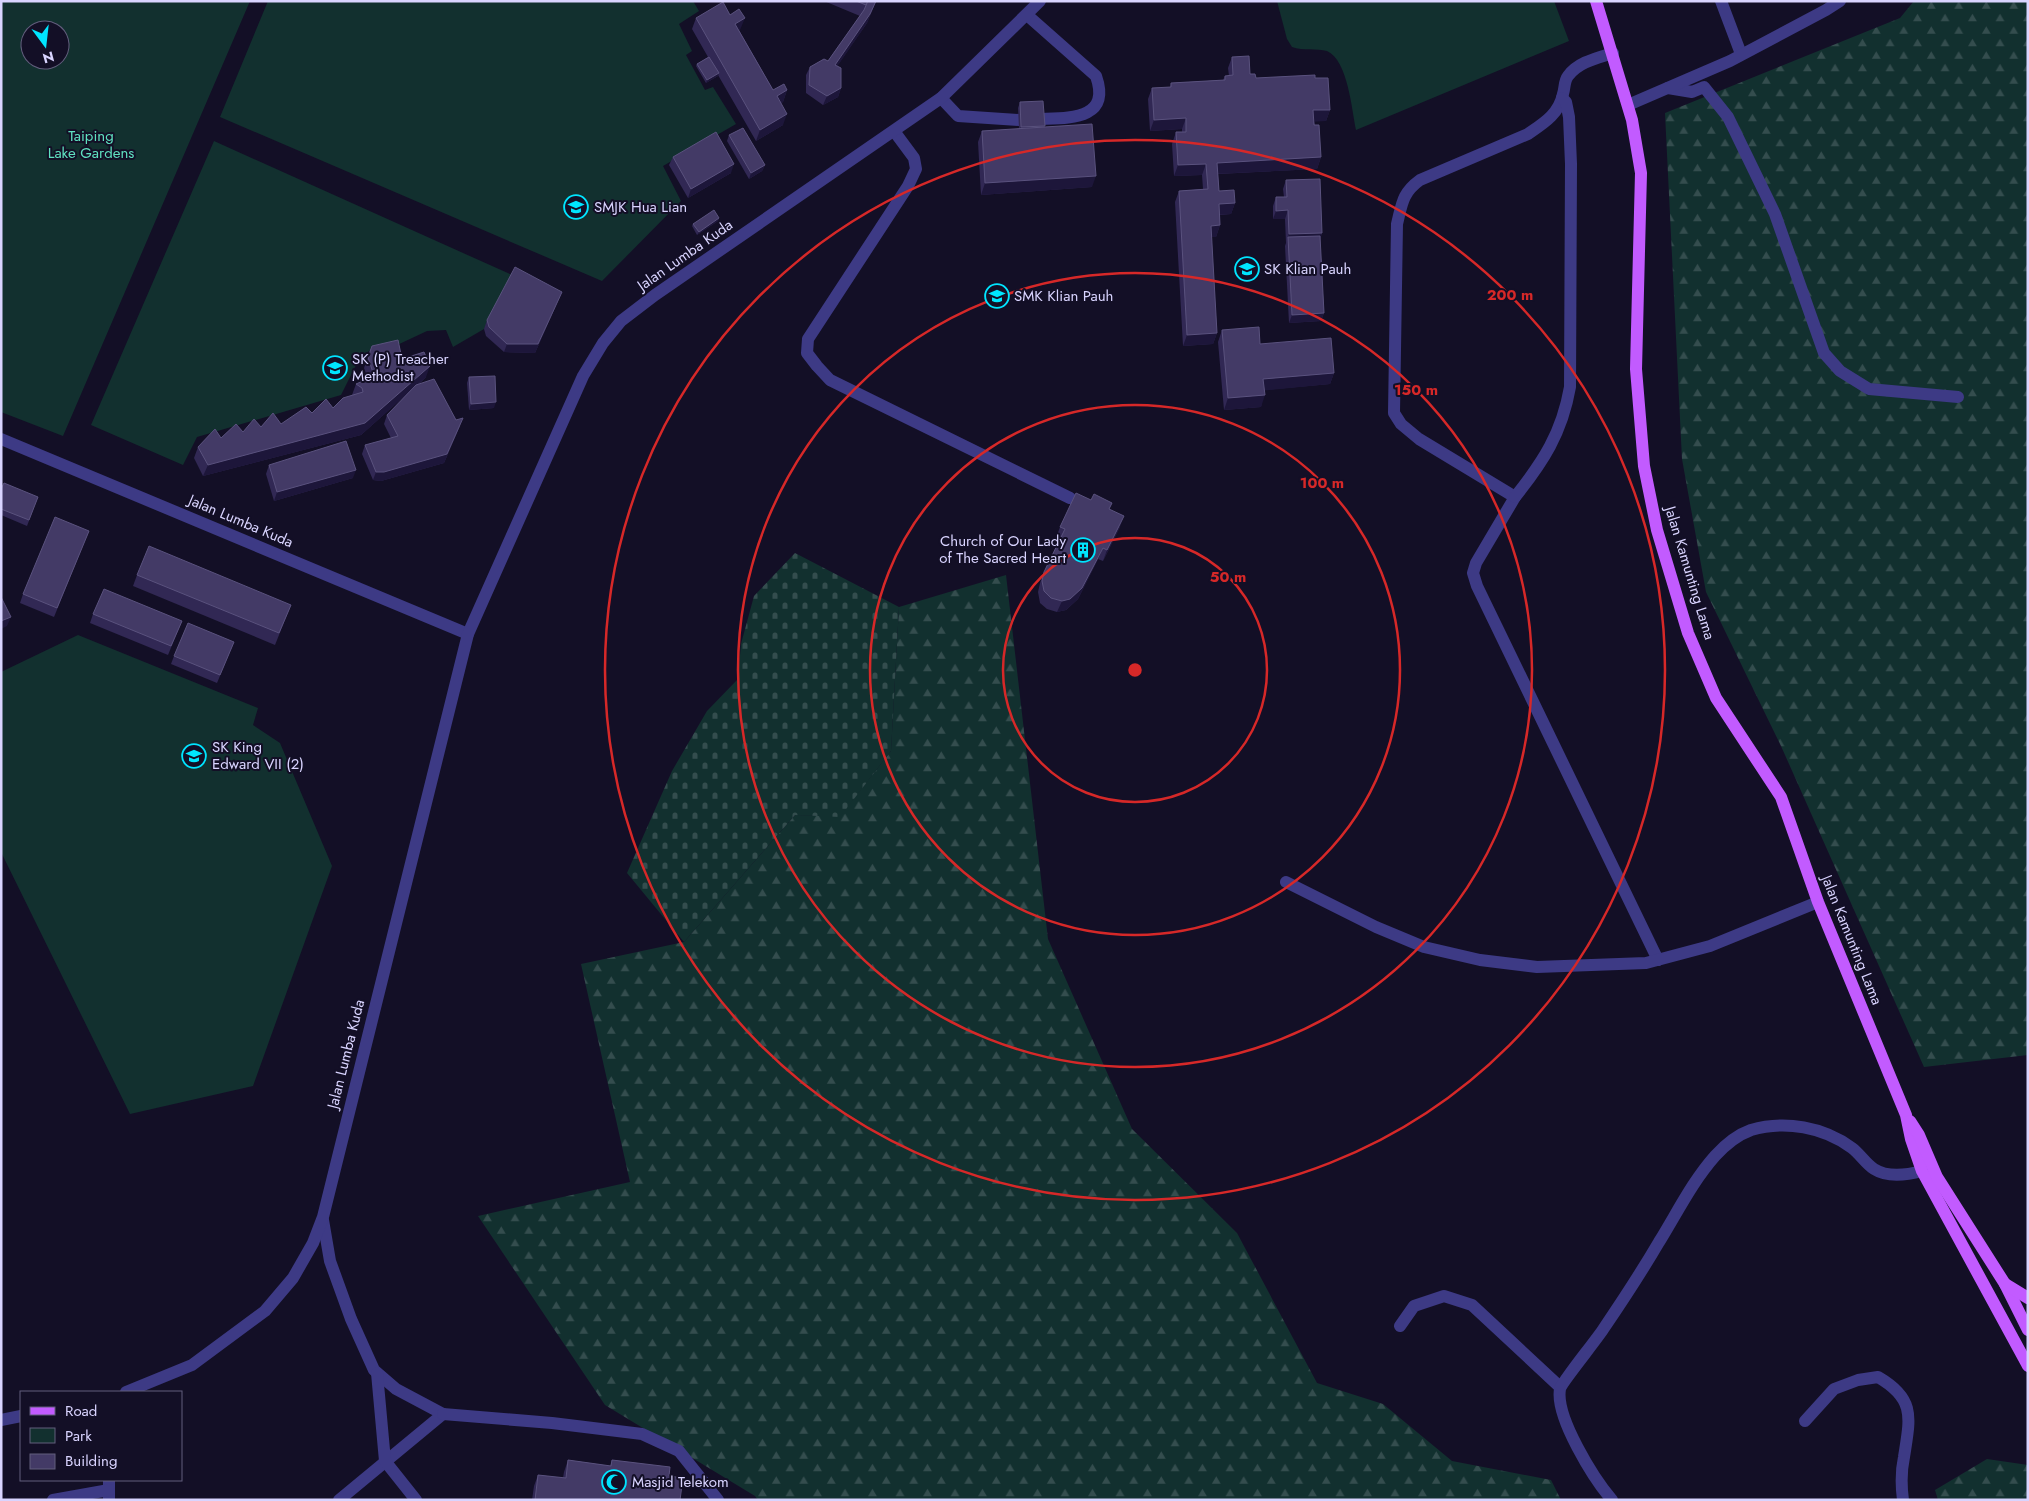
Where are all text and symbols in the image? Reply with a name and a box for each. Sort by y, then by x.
north arrow [20,20,70,70]
text: N [40,46,56,69]
park label: Taiping Lake Gardens [48,125,134,164]
school or university icon: SMJK Hua Lian [563,194,589,220]
place label: SMJK Hua Lian [594,196,687,218]
street label: Jalan Lumba Kuda [631,214,737,297]
school or university icon: SK Klian Pauh [1234,256,1260,282]
place label: SK Klian Pauh [1264,258,1351,280]
school or university icon: SMK Klian Pauh [984,283,1010,309]
text: 200 m [1487,284,1533,306]
place label: SMK Klian Pauh [1014,285,1114,307]
place label: SK (P) Treacher Methodist [352,348,450,387]
school or university icon: SK (P) Treacher Methodist [322,355,348,381]
text: 150 m [1394,379,1438,401]
text: 100 m [1300,472,1344,494]
street label: Jalan Lumba Kuda [183,488,297,553]
street label: Jalan Kamunting Lama [1659,502,1721,642]
place label: Church of Our Lady of The Sacred Heart [939,530,1066,569]
building icon: Church of Our Lady of The Sacred Heart [1070,537,1096,563]
text: 50 m [1210,566,1246,588]
centre of rings [1126,661,1144,679]
place label: SK King Edward VII (2) [212,736,304,775]
school or university icon: SK King Edward VII (2) [181,743,207,769]
street label: Jalan Kamunting Lama [1815,870,1888,1008]
street label: Jalan Lumba Kuda [321,997,370,1113]
legend [20,1391,182,1481]
text: Road [65,1400,97,1422]
text: Park [65,1425,92,1447]
text: Building [65,1450,117,1472]
mosque icon: Masjid Telekom [601,1469,627,1495]
place label: Masjid Telekom [632,1471,729,1493]

